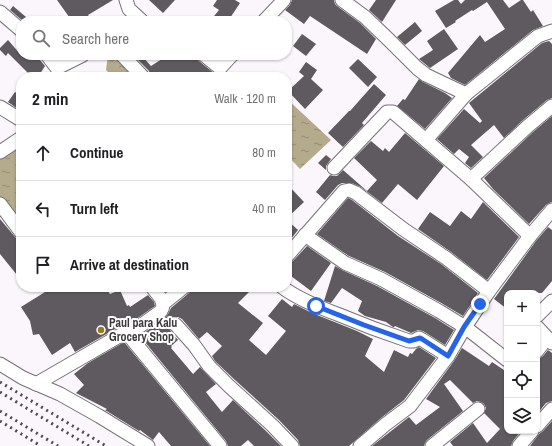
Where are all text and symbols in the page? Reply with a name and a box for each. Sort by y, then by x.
search box [16,16,292,60]
icon: search [30,27,52,49]
text: Search here [62,28,129,49]
text: 2 min [32,87,68,110]
text: Walk · 120 m [214,90,276,107]
icon: ahead [32,142,54,164]
text: Continue [70,142,123,163]
text: 80 m [252,144,276,161]
icon: left [32,198,54,220]
text: Turn left [70,198,118,219]
text: 40 m [252,200,276,217]
icon: arrive [32,254,54,276]
text: Arrive at destination [70,254,189,275]
map controls [504,290,540,434]
button: + [504,290,540,326]
route end [471,295,489,313]
route start [307,297,325,315]
place label: Paul para Kalu Grocery Shop [109,315,177,345]
marker: Paul para Kalu Grocery Shop [96,325,106,335]
button: − [504,326,540,362]
button: locate [504,362,540,398]
button: layers [504,398,540,434]

